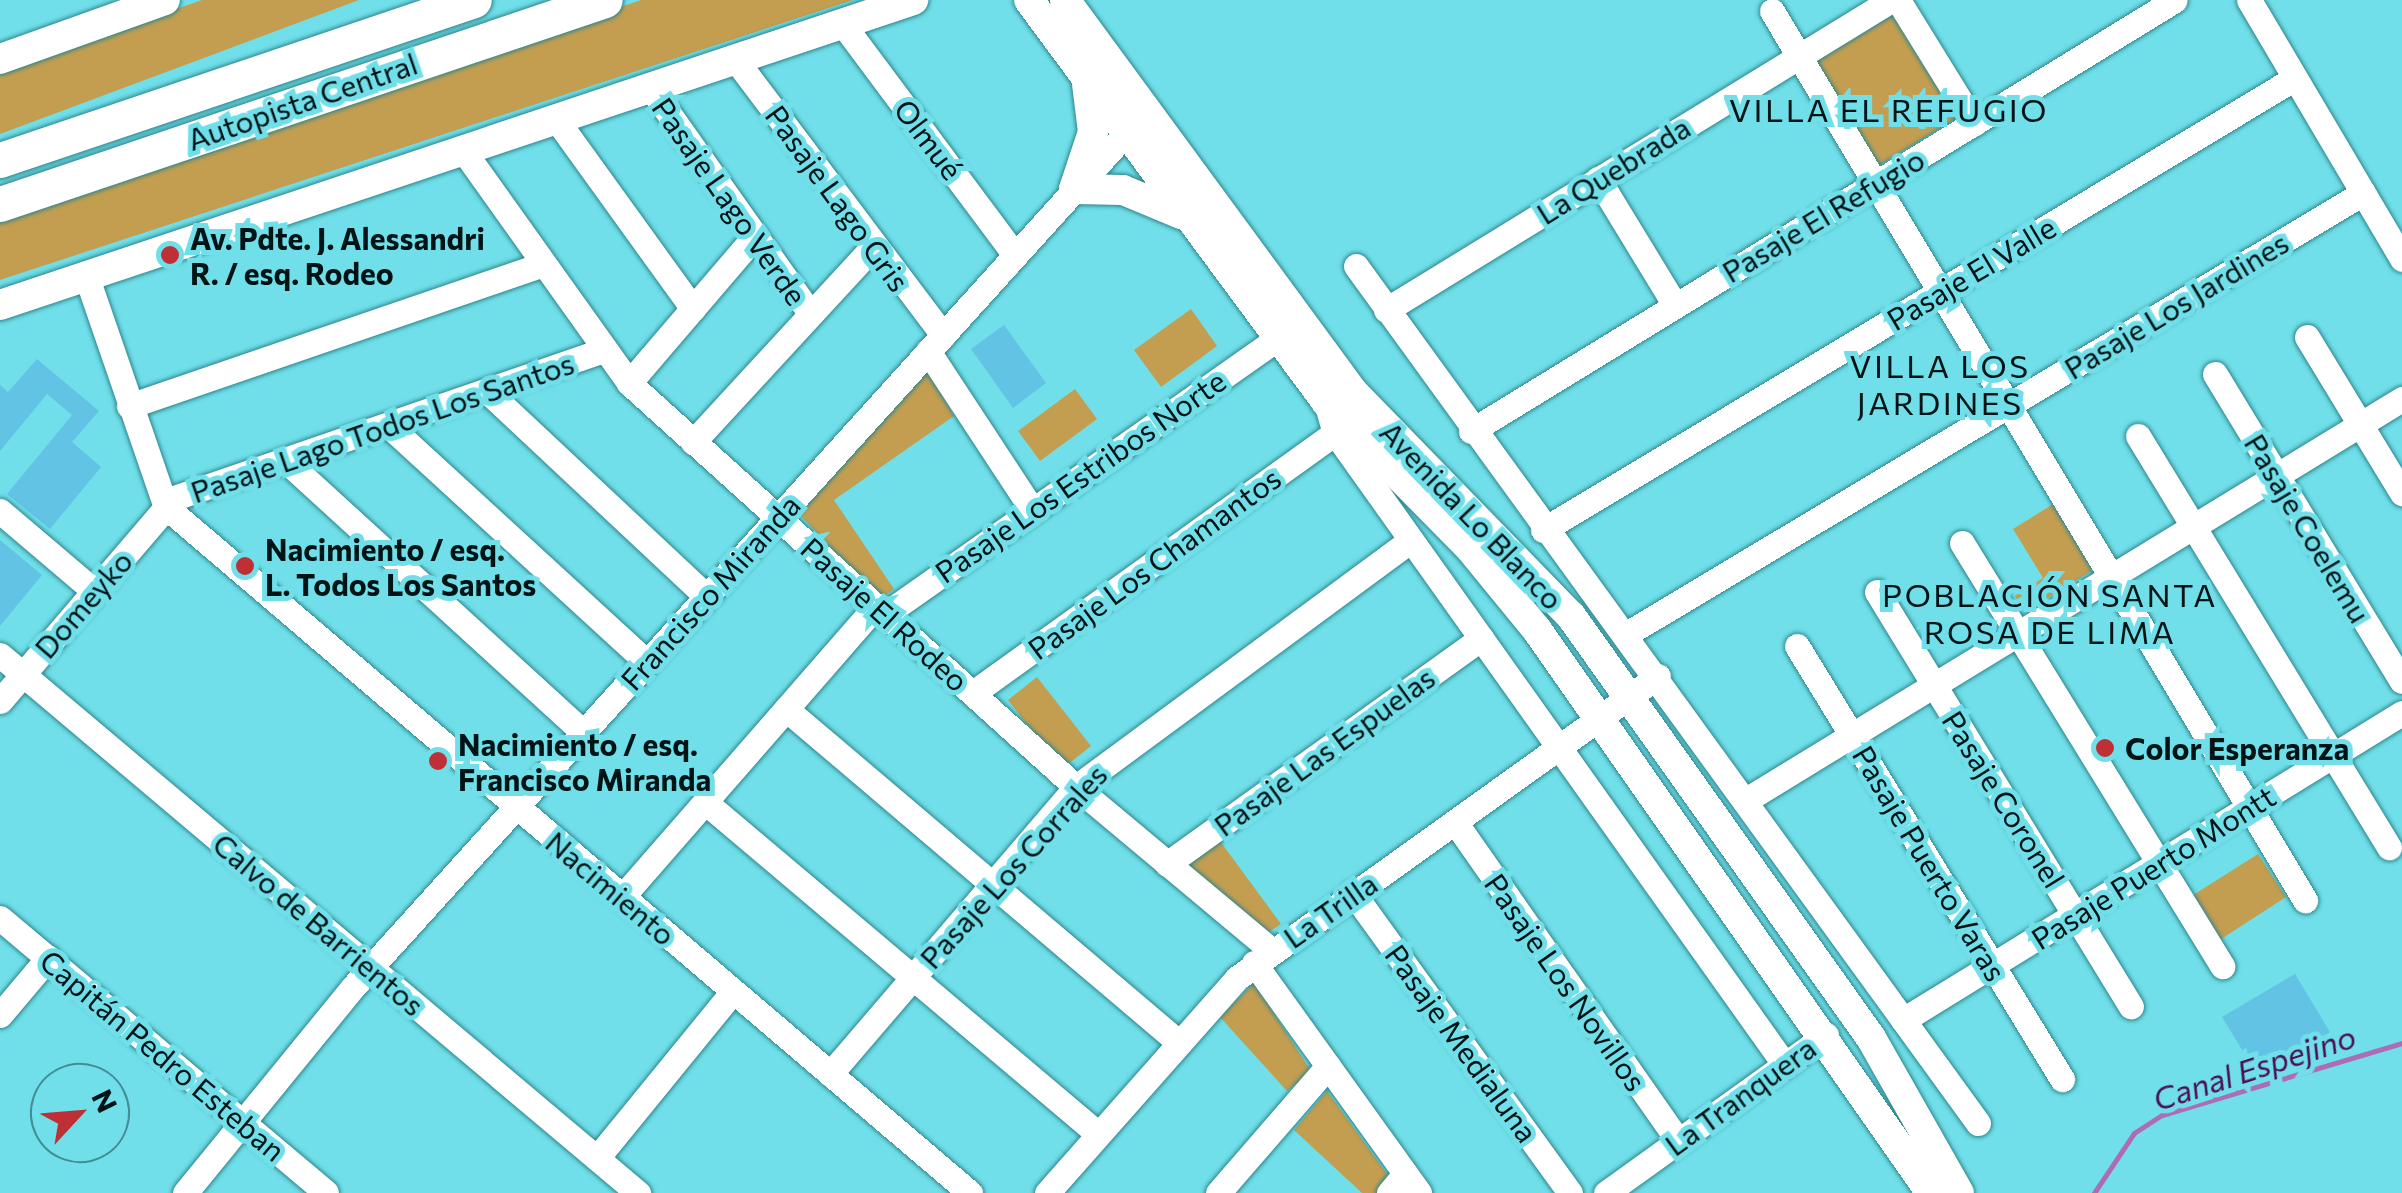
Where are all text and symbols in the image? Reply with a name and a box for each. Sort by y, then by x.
street label: Autopista Central [182,45,422,157]
district label: VILLA EL REFUGIO [1729,90,2049,128]
street label: Pasaje Lago Verde [645,91,815,311]
street label: Olmué [887,92,971,186]
street label: Pasaje Lago Gris [759,98,917,298]
street label: La Quebrada [1530,109,1696,231]
street label: Pasaje El Refugio [1715,140,1931,290]
street label: Pasaje El Valle [1880,209,2062,337]
place label: Av. Pdte. J. Alessandri R. / esq. Rodeo [190,220,485,290]
street label: Pasaje Los Jardines [2058,224,2294,386]
marker: Av. Pdte. J. Alessandri R. / esq. Rodeo [159,244,181,266]
street label: Pasaje Lago Todos Los Santos [186,344,578,510]
district label: VILLA LOS JARDINES [1850,347,2030,422]
street label: Pasaje Los Estribos Norte [928,362,1232,590]
street label: Avenida Lo Blanco [1373,414,1571,616]
street label: Pasaje Coelemu [2238,427,2378,629]
street label: Pasaje Los Chamantos [1021,459,1287,667]
street label: Francisco Miranda [613,487,807,697]
street label: Pasaje El Rodeo [794,530,976,698]
place label: Nacimiento / esq. L. Todos Los Santos [265,531,536,602]
street label: Domeyko [27,543,139,665]
marker: Nacimiento / esq. L. Todos Los Santos [234,555,256,577]
district label: POBLACIÓN SANTA ROSA DE LIMA [1882,576,2218,651]
street label: Pasaje Las Espuelas [1207,659,1441,843]
street label: Pasaje Coronel [1935,704,2073,894]
place label: Nacimiento / esq. Francisco Miranda [458,726,711,796]
place label: Color Esperanza [2125,730,2349,766]
marker: Color Esperanza [2094,737,2116,759]
street label: Pasaje Puerto Varas [1846,739,2014,987]
marker: Nacimiento / esq. Francisco Miranda [427,750,449,772]
street label: Pasaje Los Corrales [912,757,1114,975]
street label: Pasaje Puerto Montt [2024,777,2282,957]
street label: Nacimiento [539,824,683,952]
street label: Calvo de Barrientos [206,825,432,1023]
street label: La Trilla [1276,865,1384,955]
street label: Pasaje Los Novillos [1478,866,1654,1098]
street label: Pasaje Medialuna [1378,937,1546,1149]
street label: Capitán Pedro Esteban [33,942,293,1168]
water label: Canal Espejino [2148,1016,2360,1118]
street label: La Tranquera [1658,1029,1822,1163]
north arrow [30,1063,130,1163]
text: N [85,1084,125,1118]

